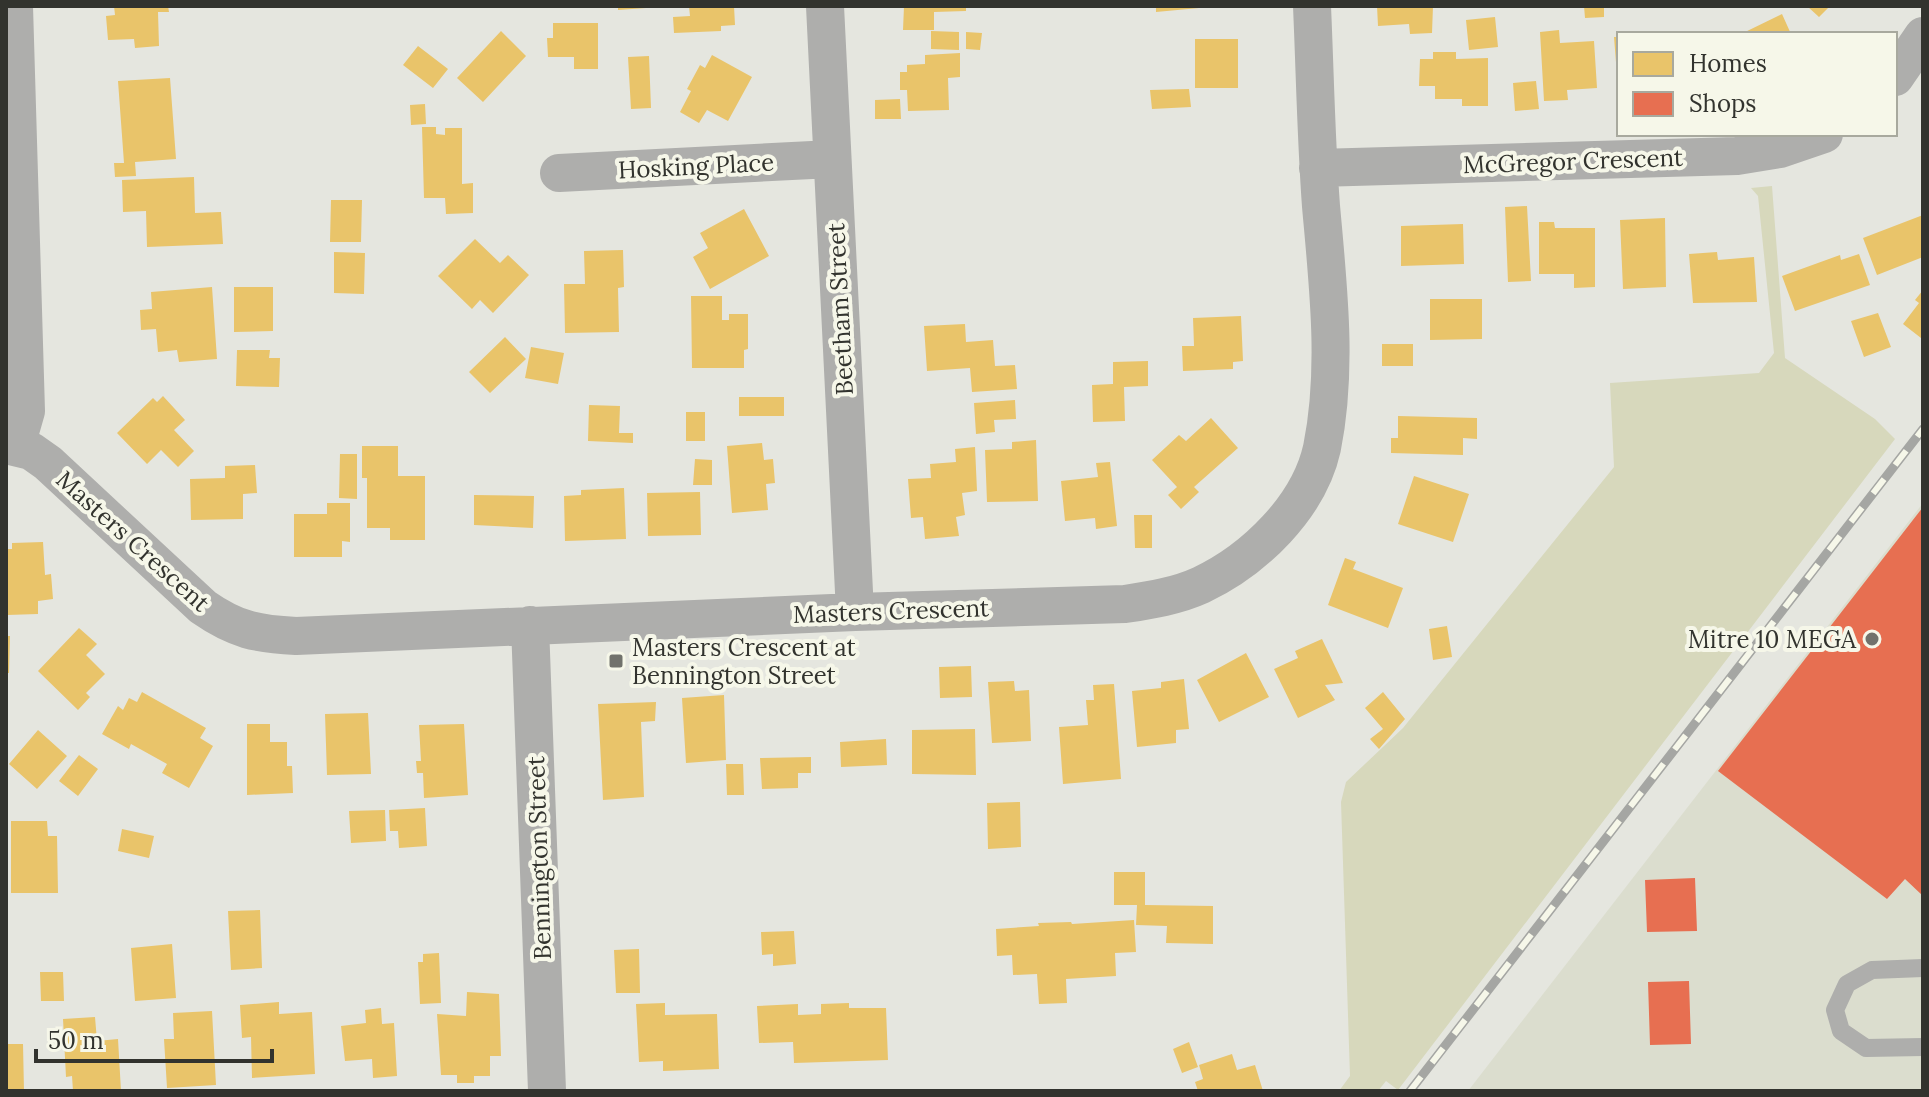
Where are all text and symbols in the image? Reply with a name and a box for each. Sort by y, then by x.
legend [1617,32,1897,136]
text: Homes [1689,48,1767,79]
text: Shops [1689,88,1756,119]
street label: McGregor Crescent [1462,142,1684,180]
street label: Hosking Place [617,146,775,186]
street label: Beetham Street [820,221,860,396]
street label: Masters Crescent [50,464,217,619]
street label: Masters Crescent [792,592,990,630]
place label: Mitre 10 MEGA [1688,624,1857,655]
marker: Mitre 10 MEGA [1863,630,1881,648]
place label: Masters Crescent at Bennington Street [632,632,857,691]
marker: Masters Crescent at Bennington Street [607,652,625,670]
street label: Bennington Street [520,755,558,960]
scale bar [36,1013,272,1063]
text: 50 m [48,1025,104,1056]

